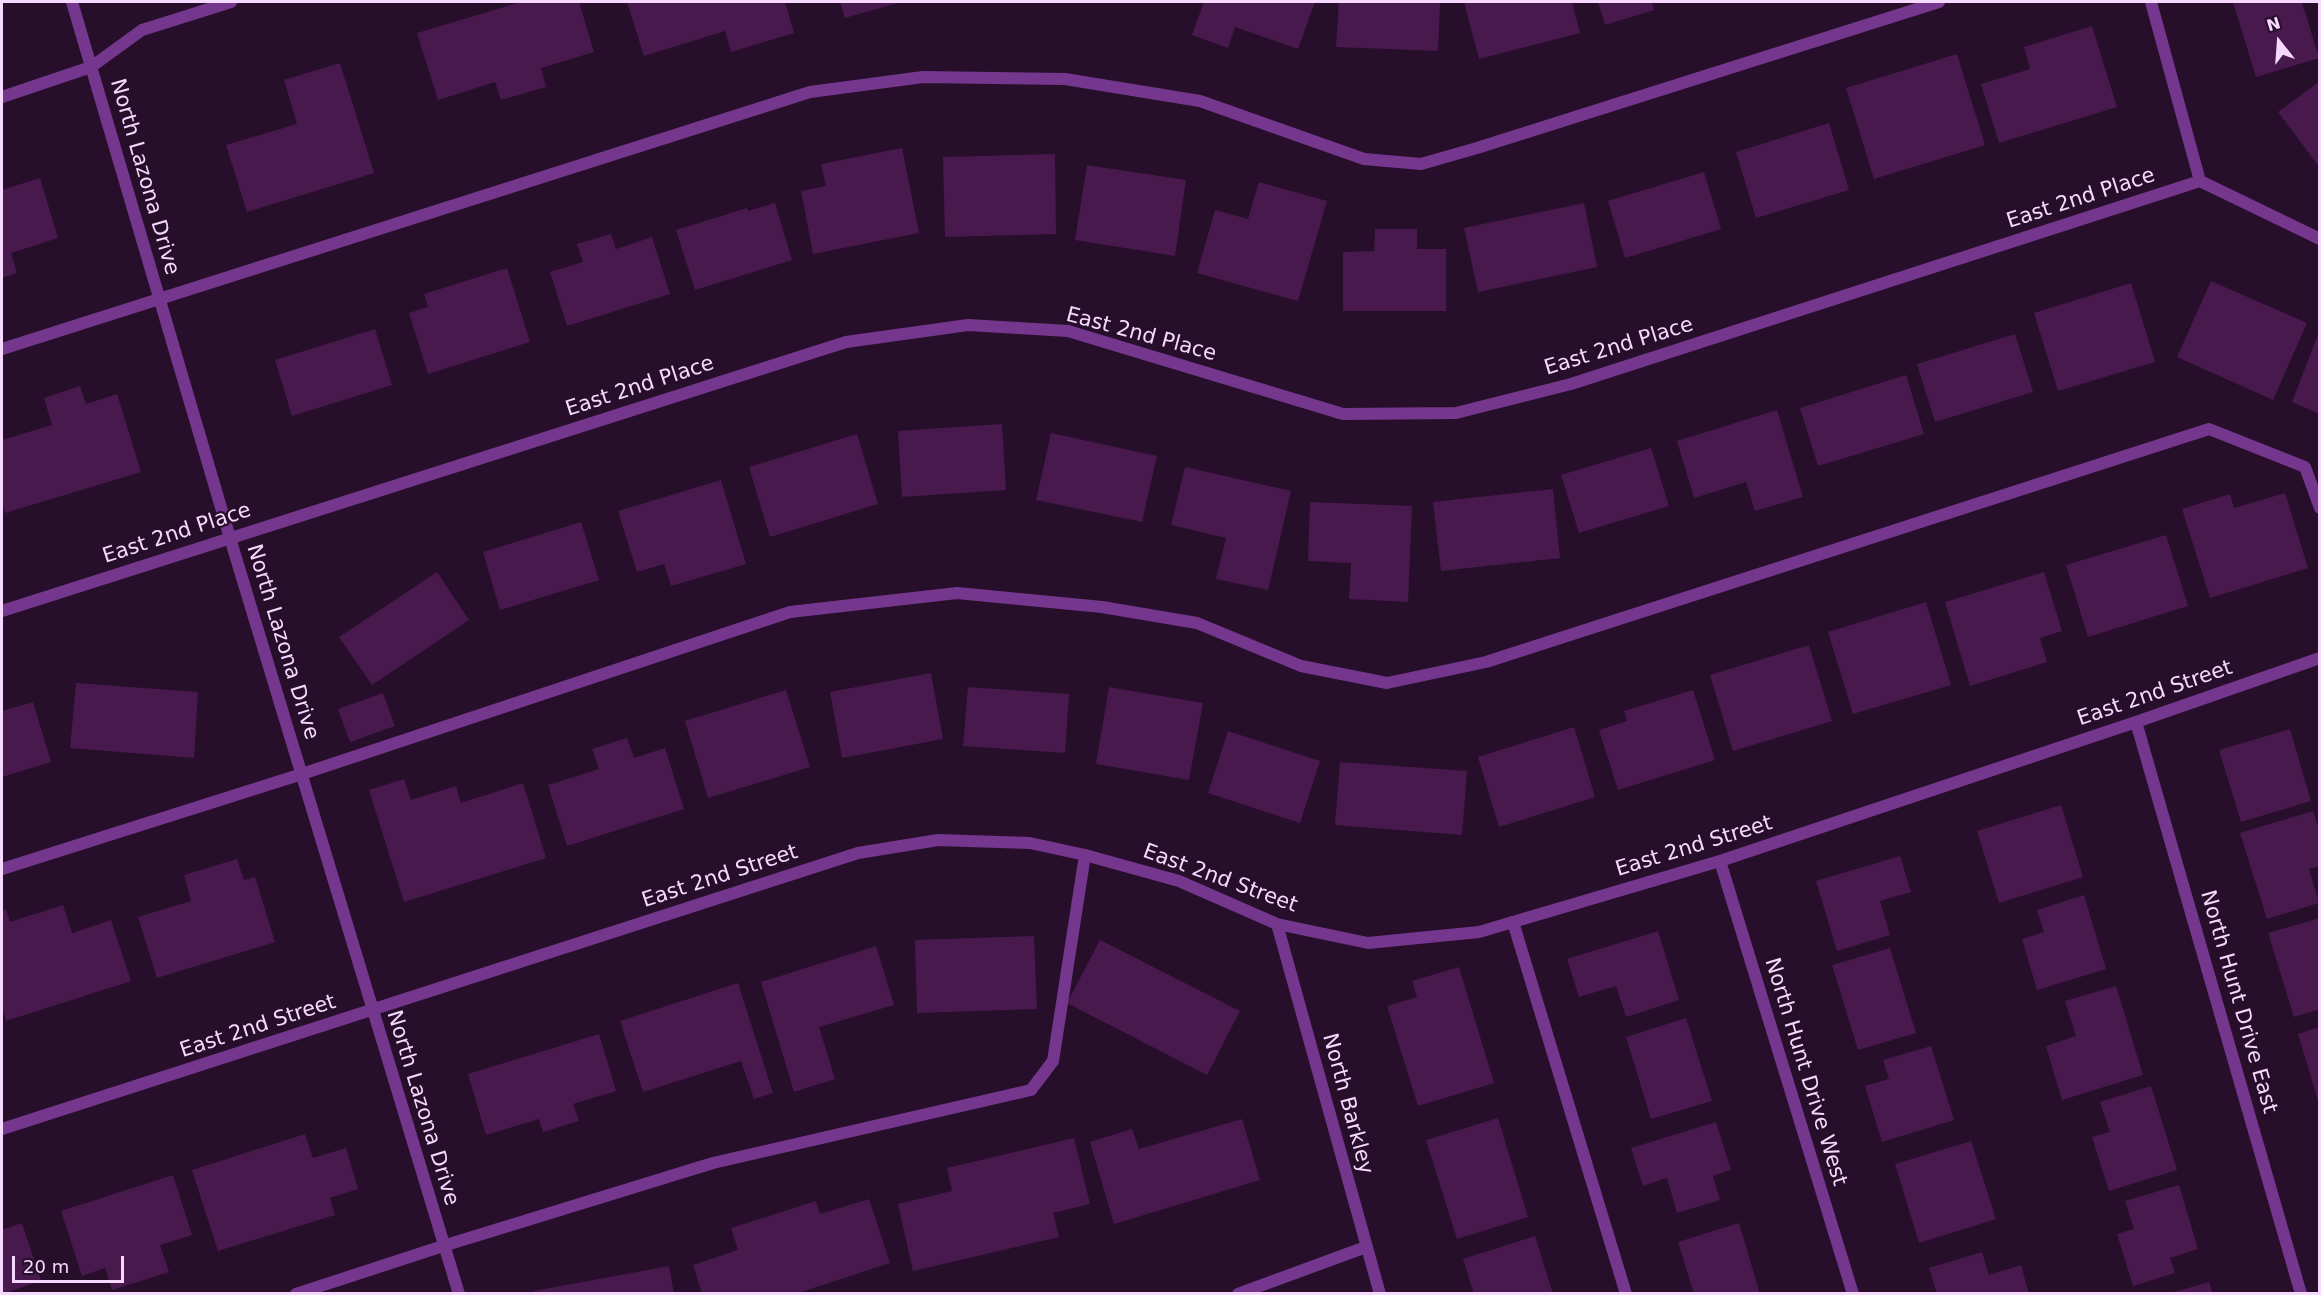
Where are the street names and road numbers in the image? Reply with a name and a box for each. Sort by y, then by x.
street label: North Lazona Drive [104,76,184,278]
street label: East 2nd Place [2004,163,2158,235]
street label: East 2nd Place [1063,303,1219,367]
street label: East 2nd Place [1541,312,1697,382]
street label: East 2nd Place [563,351,717,423]
street label: East 2nd Place [100,498,254,570]
street label: North Lazona Drive [240,541,324,743]
street label: East 2nd Street [2074,656,2236,732]
street label: East 2nd Street [1613,811,1775,883]
street label: East 2nd Street [1139,839,1301,919]
street label: East 2nd Street [639,840,801,914]
street label: North Hunt Drive East [2194,888,2282,1116]
street label: North Hunt Drive West [1758,955,1852,1189]
street label: East 2nd Street [177,990,339,1064]
street label: North Lazona Drive [380,1007,464,1209]
street label: North Barkley [1316,1031,1378,1177]

